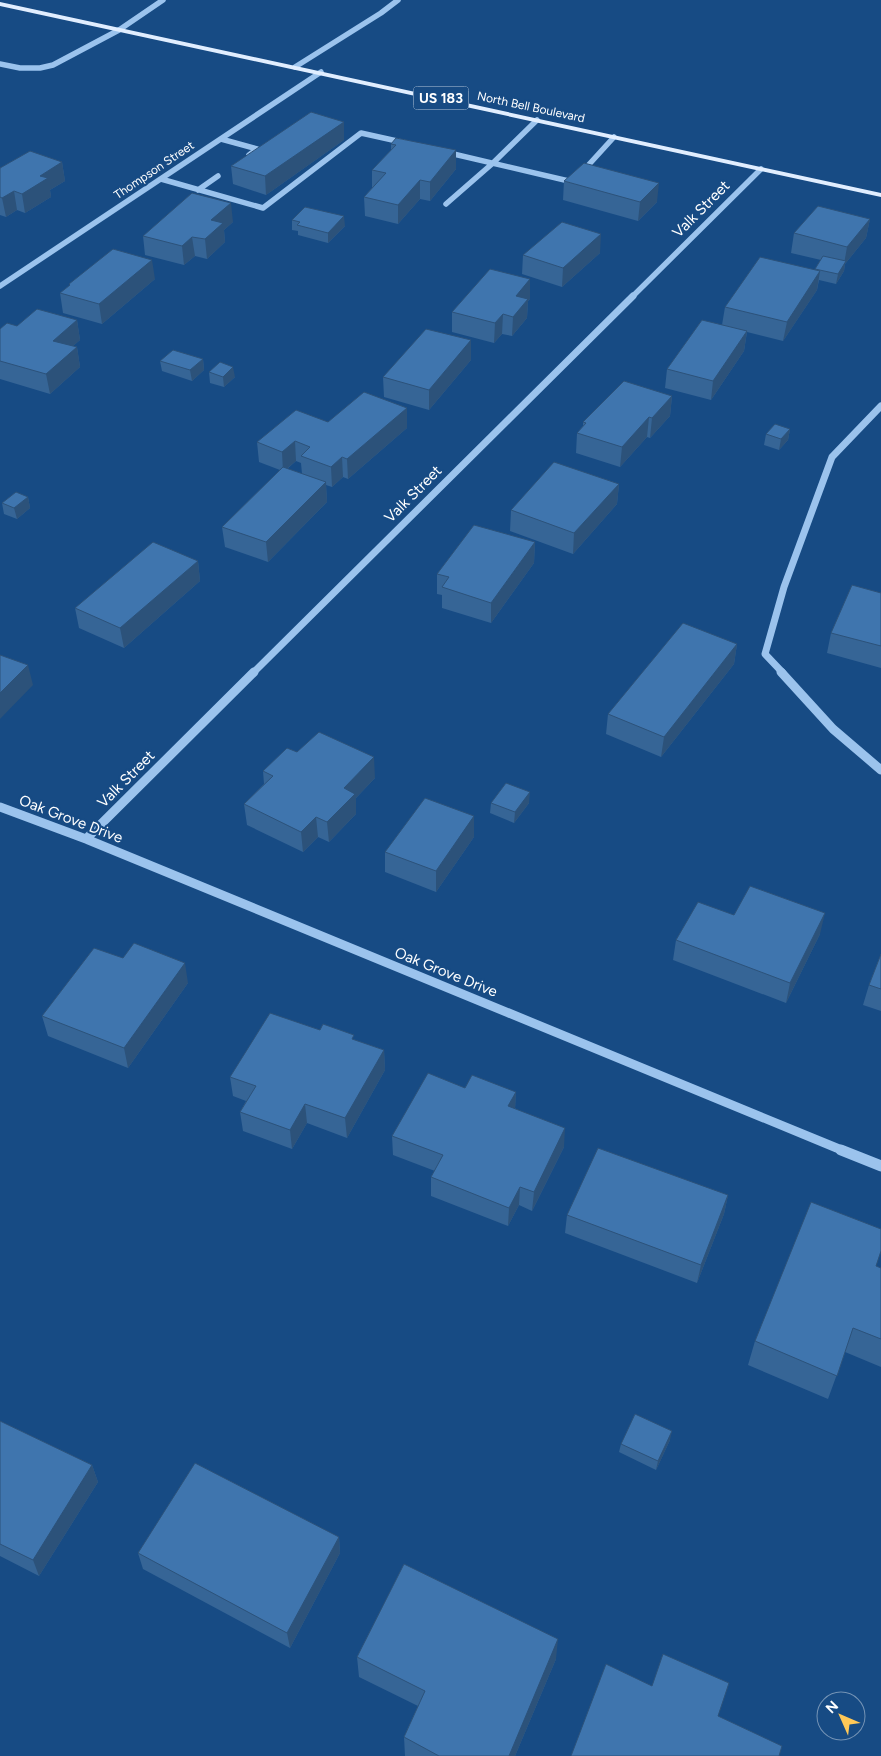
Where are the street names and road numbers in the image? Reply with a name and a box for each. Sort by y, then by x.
road number: US 183 [414,86,468,110]
street label: North Bell Boulevard [476,89,586,125]
street label: Thompson Street [111,138,197,202]
street label: Valk Street [669,176,734,241]
street label: Valk Street [381,461,446,526]
street label: Valk Street [94,746,159,811]
street label: Oak Grove Drive [17,791,125,847]
street label: Oak Grove Drive [392,943,500,1001]

